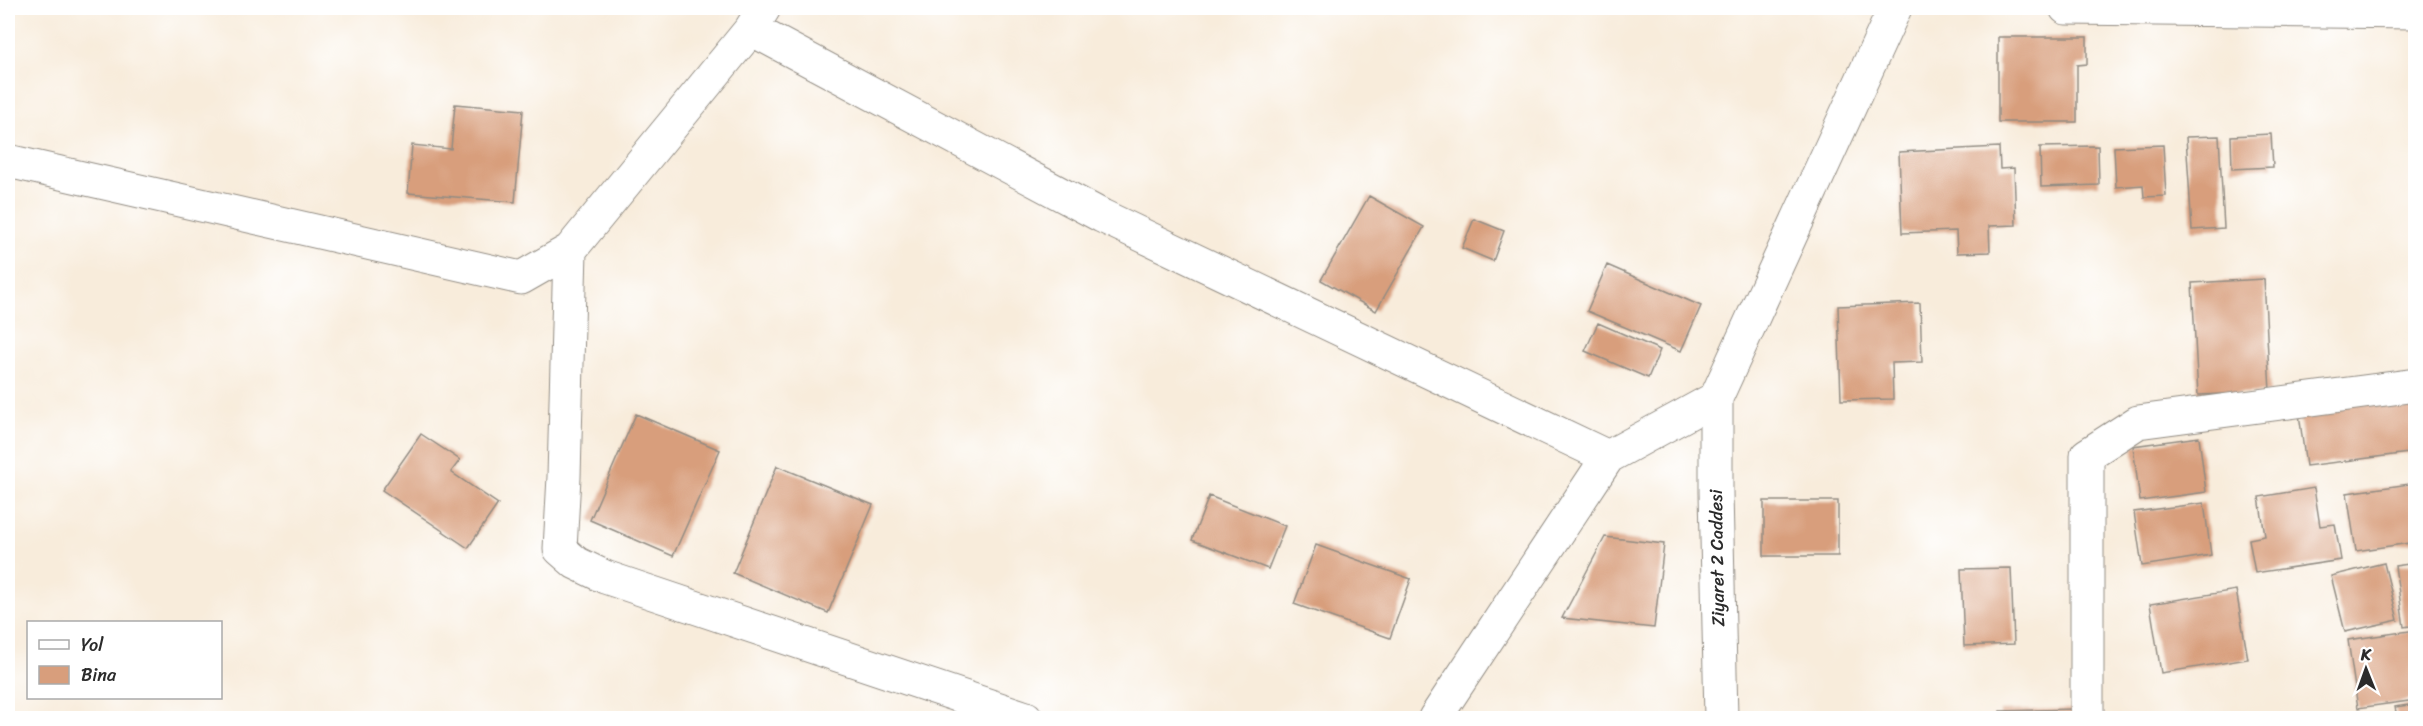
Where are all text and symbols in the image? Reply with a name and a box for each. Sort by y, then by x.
street label: Ziyaret 2 Caddesi [1700,488,1734,627]
legend [27,621,222,699]
text: Yol [81,629,104,661]
north arrow [2336,639,2396,699]
text: K [2360,640,2372,669]
text: Bina [81,659,117,691]

